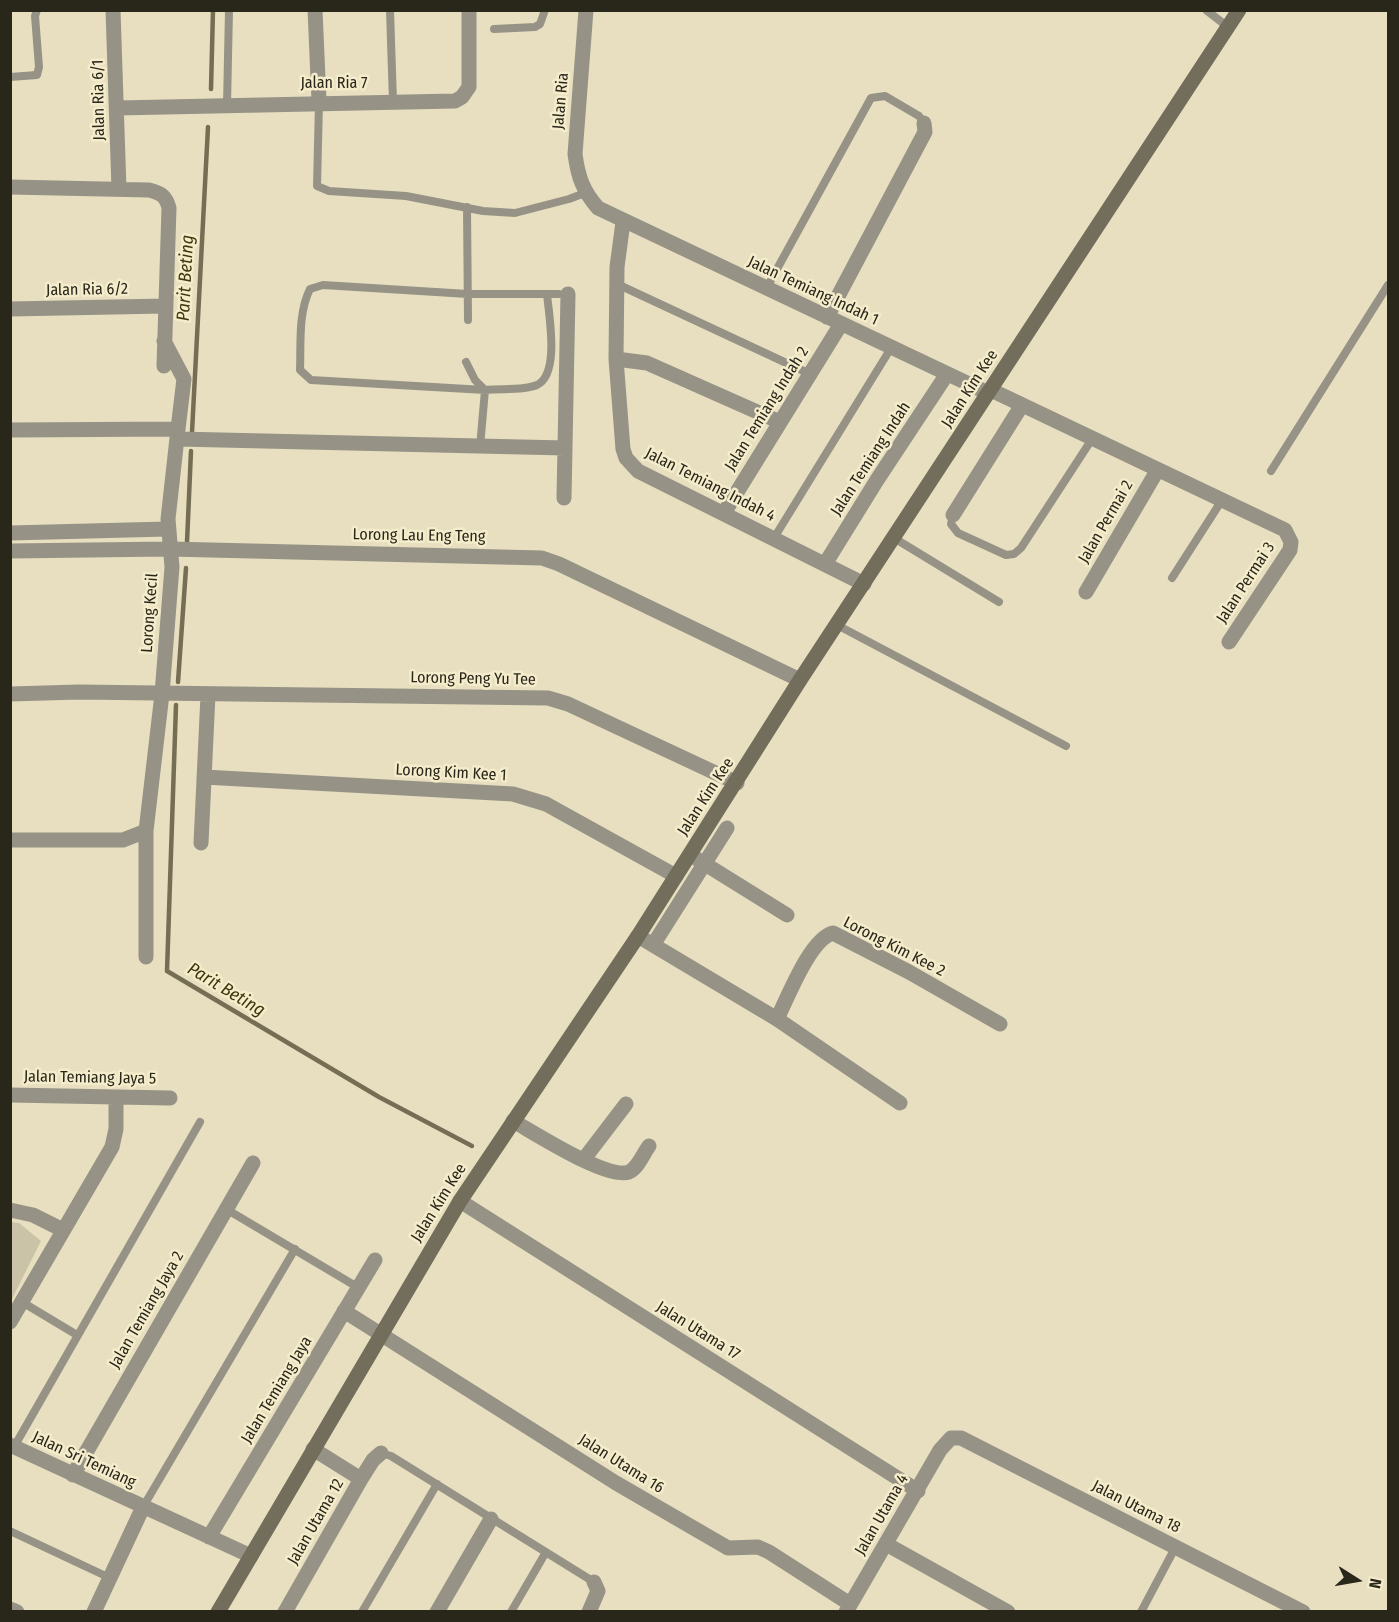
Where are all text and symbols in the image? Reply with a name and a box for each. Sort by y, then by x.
street label: Jalan Ria 6/1 [89,59,109,141]
street label: Jalan Ria [549,72,573,130]
street label: Jalan Ria 7 [300,74,368,94]
water label: Parit Beting [173,234,199,322]
street label: Jalan Temiang Indah 1 [745,252,881,330]
street label: Jalan Ria 6/2 [46,280,128,300]
street label: Jalan Temiang Indah 2 [721,343,813,475]
street label: Jalan Kim Kee [938,347,1002,431]
street label: Jalan Temiang Indah [827,398,915,520]
street label: Jalan Temiang Indah 4 [642,444,778,526]
street label: Jalan Permai 2 [1075,477,1137,567]
street label: Lorong Lau Eng Teng [352,525,486,547]
street label: Jalan Permai 3 [1213,539,1279,627]
street label: Lorong Kecil [138,573,162,653]
street label: Lorong Peng Yu Tee [410,668,536,690]
street label: Jalan Kim Kee [674,755,738,839]
street label: Lorong Kim Kee 1 [395,761,507,785]
street label: Lorong Kim Kee 2 [840,913,948,981]
water label: Parit Beting [183,958,269,1022]
street label: Jalan Temiang Jaya 5 [24,1067,156,1089]
street label: Jalan Kim Kee [407,1160,471,1246]
street label: Jalan Temiang Jaya 2 [106,1248,188,1372]
street label: Jalan Utama 17 [653,1298,743,1364]
street label: Jalan Temiang Jaya [238,1333,316,1447]
street label: Jalan Sri Temiang [29,1428,139,1492]
street label: Jalan Utama 16 [575,1430,667,1498]
street label: Jalan Utama 4 [851,1471,913,1559]
street label: Jalan Utama 12 [284,1476,348,1568]
street label: Jalan Utama 18 [1089,1476,1183,1538]
north arrow [1327,1550,1387,1610]
text: N [1365,1577,1385,1590]

